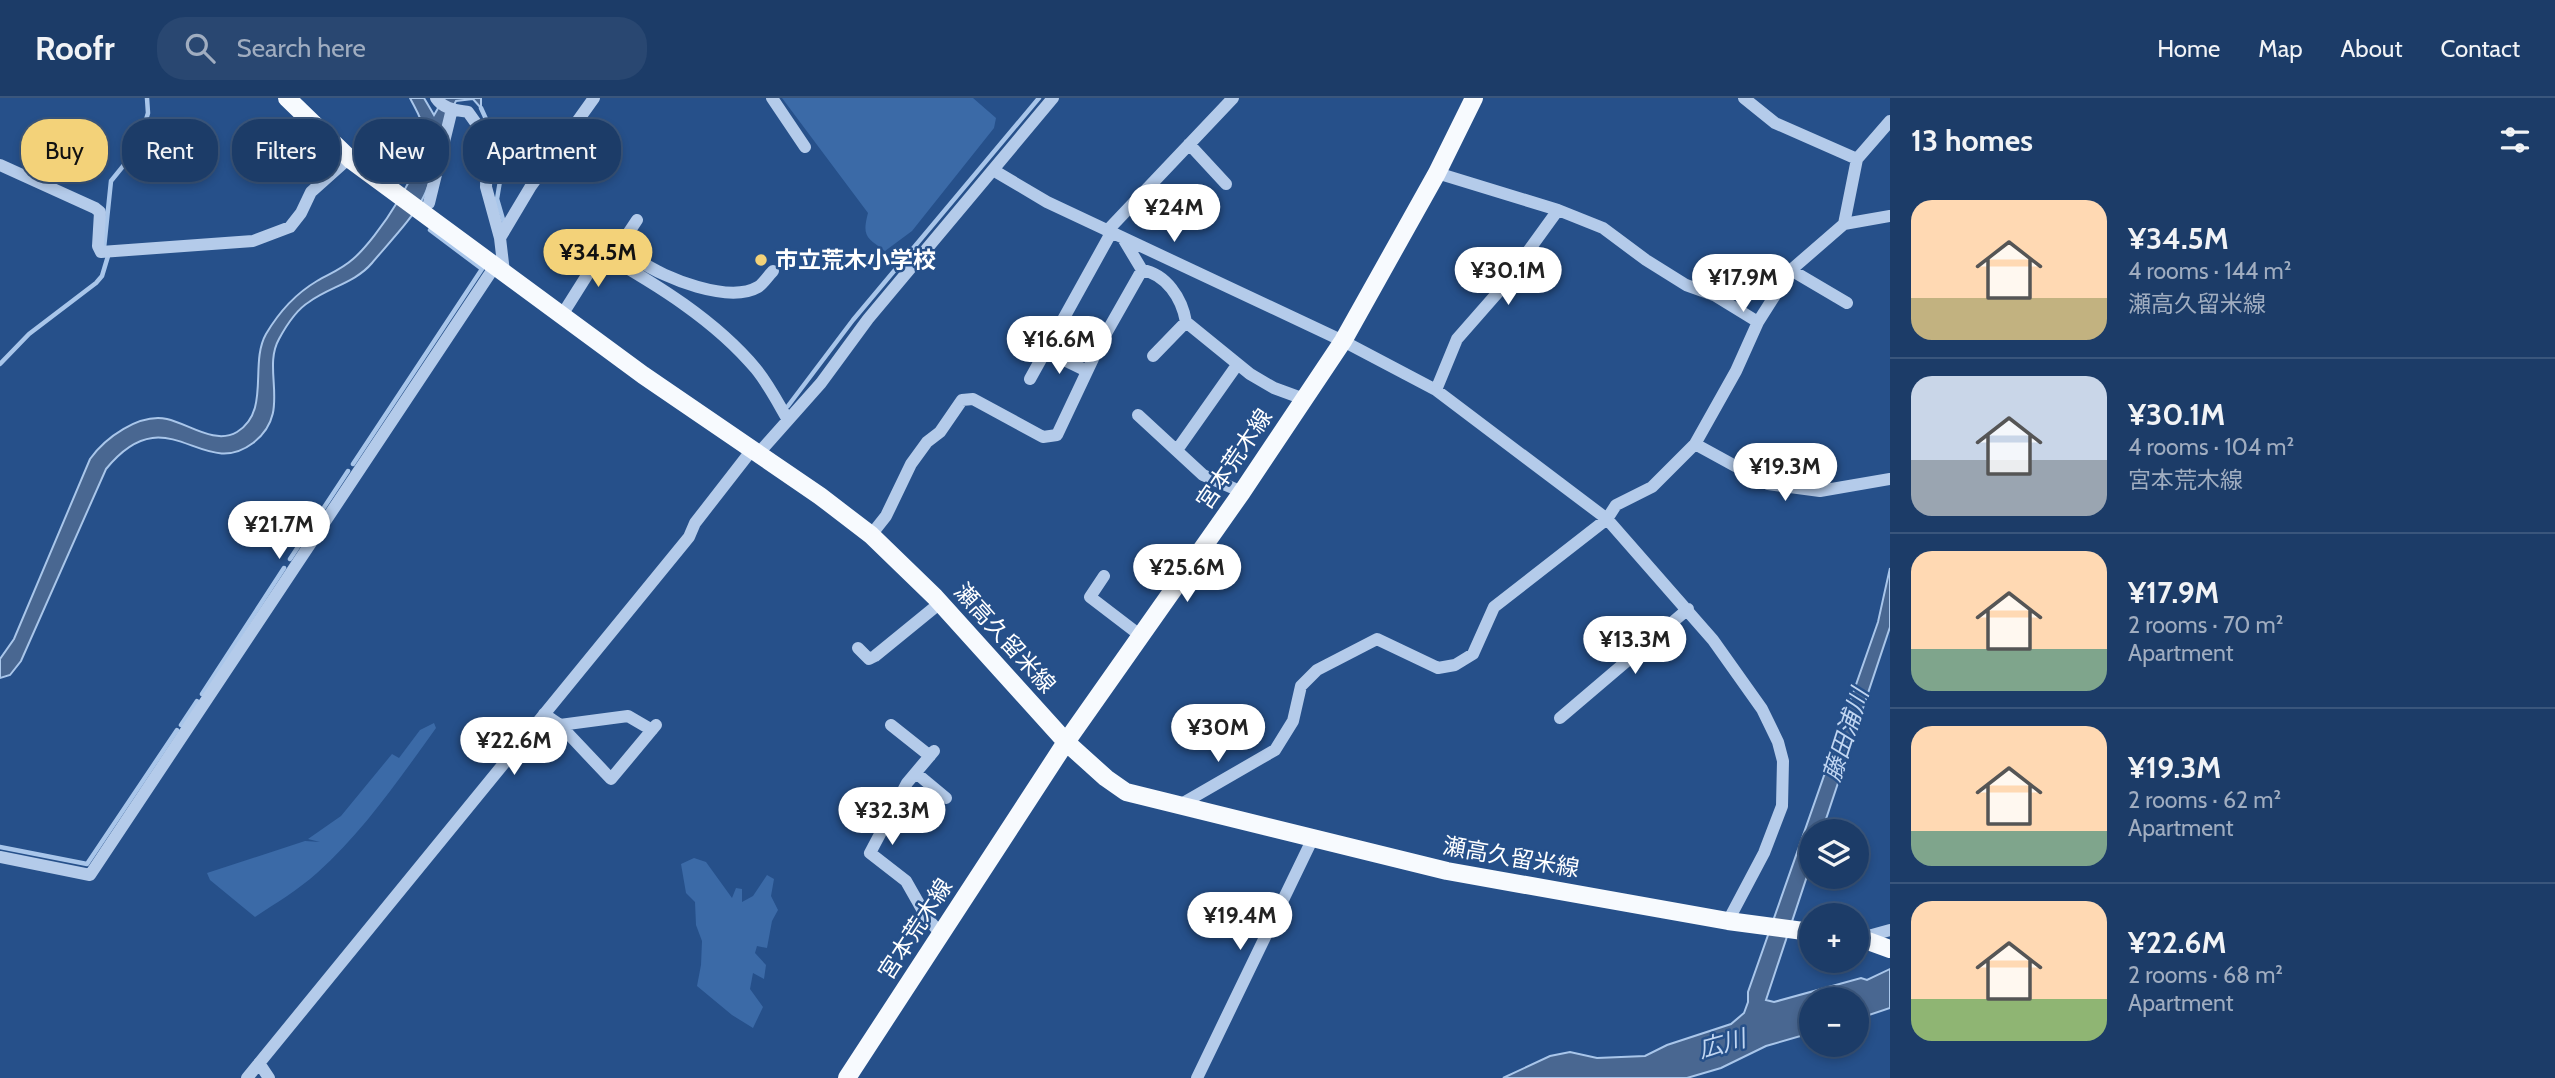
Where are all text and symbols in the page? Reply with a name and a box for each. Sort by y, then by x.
search box [157,17,647,80]
text: Roofr [35,28,115,68]
icon: search [181,29,219,67]
text: Search here [237,32,366,64]
text: Home [2157,34,2220,63]
text: Map [2258,34,2303,63]
text: About [2341,34,2403,63]
text: Contact [2441,34,2520,63]
chip: Buy [21,119,108,182]
chip: Rent [122,119,218,182]
chip: Filters [232,119,340,182]
chip: New [354,119,449,182]
chip: Apartment [463,119,621,182]
icon: filters [2496,121,2534,159]
text: 13 homes [1911,122,2033,159]
pin: ¥24M [1133,184,1215,244]
text: ¥24M [1144,193,1204,221]
text: ¥34.5M [2128,220,2229,257]
icon: home [1967,228,2051,312]
pin: ¥34.5M [541,230,655,289]
text: ¥34.5M [559,238,637,266]
place label: 市立荒木小学校 [775,246,936,274]
pin: ¥30.1M [1451,248,1565,307]
marker: 市立荒木小学校 [753,252,769,268]
pin: ¥17.9M [1686,254,1800,314]
text: ¥30.1M [1471,256,1545,284]
text: 4 rooms · 144 m² [2128,257,2291,285]
text: ¥17.9M [1708,263,1778,291]
text: 瀬高久留米線 [2128,290,2266,318]
pin: ¥16.6M [1002,316,1116,376]
text: ¥16.6M [1023,325,1095,353]
text: ¥30.1M [2128,396,2225,433]
street label: 宮本荒木線 [1190,404,1278,514]
icon: home [1967,404,2051,488]
text: 4 rooms · 104 m² [2128,433,2294,461]
pin: ¥19.3M [1728,444,1842,503]
text: ¥19.3M [1749,452,1821,480]
text: 宮本荒木線 [2128,466,2243,494]
pin: ¥21.7M [222,502,336,561]
text: ¥21.7M [244,510,314,538]
pin: ¥25.6M [1130,545,1244,604]
text: ¥25.6M [1149,553,1225,581]
text: ¥17.9M [2128,574,2219,611]
street label: 瀬高久留米線 [948,577,1062,699]
icon: home [1967,579,2051,663]
text: 2 rooms · 70 m² [2128,611,2283,639]
pin: ¥13.3M [1578,616,1692,676]
text: ¥13.3M [1599,625,1671,653]
text: Apartment [2128,639,2233,667]
water label: 藤田浦川 [1817,682,1875,785]
pin: ¥30M [1177,704,1259,764]
text: ¥30M [1187,713,1249,741]
pin: ¥22.6M [457,718,571,777]
text: ¥22.6M [476,726,552,754]
text: ¥19.3M [2128,749,2221,786]
icon: home [1967,754,2051,838]
text: 2 rooms · 62 m² [2128,786,2281,814]
pin: ¥32.3M [835,788,949,847]
text: ¥32.3M [854,796,930,824]
text: Apartment [2128,814,2233,842]
map controls [1799,819,1869,1057]
button: layers [1799,819,1869,889]
street label: 瀬高久留米線 [1441,831,1581,883]
street label: 宮本荒木線 [872,873,958,985]
pin: ¥19.4M [1183,892,1297,952]
text: ¥19.4M [1203,901,1277,929]
button: + [1799,903,1869,973]
text: ¥22.6M [2128,924,2226,961]
icon: home [1967,929,2051,1013]
text: 2 rooms · 68 m² [2128,961,2283,989]
button: − [1799,987,1869,1057]
text: Apartment [2128,989,2233,1017]
water label: 広川 [1695,1023,1752,1064]

